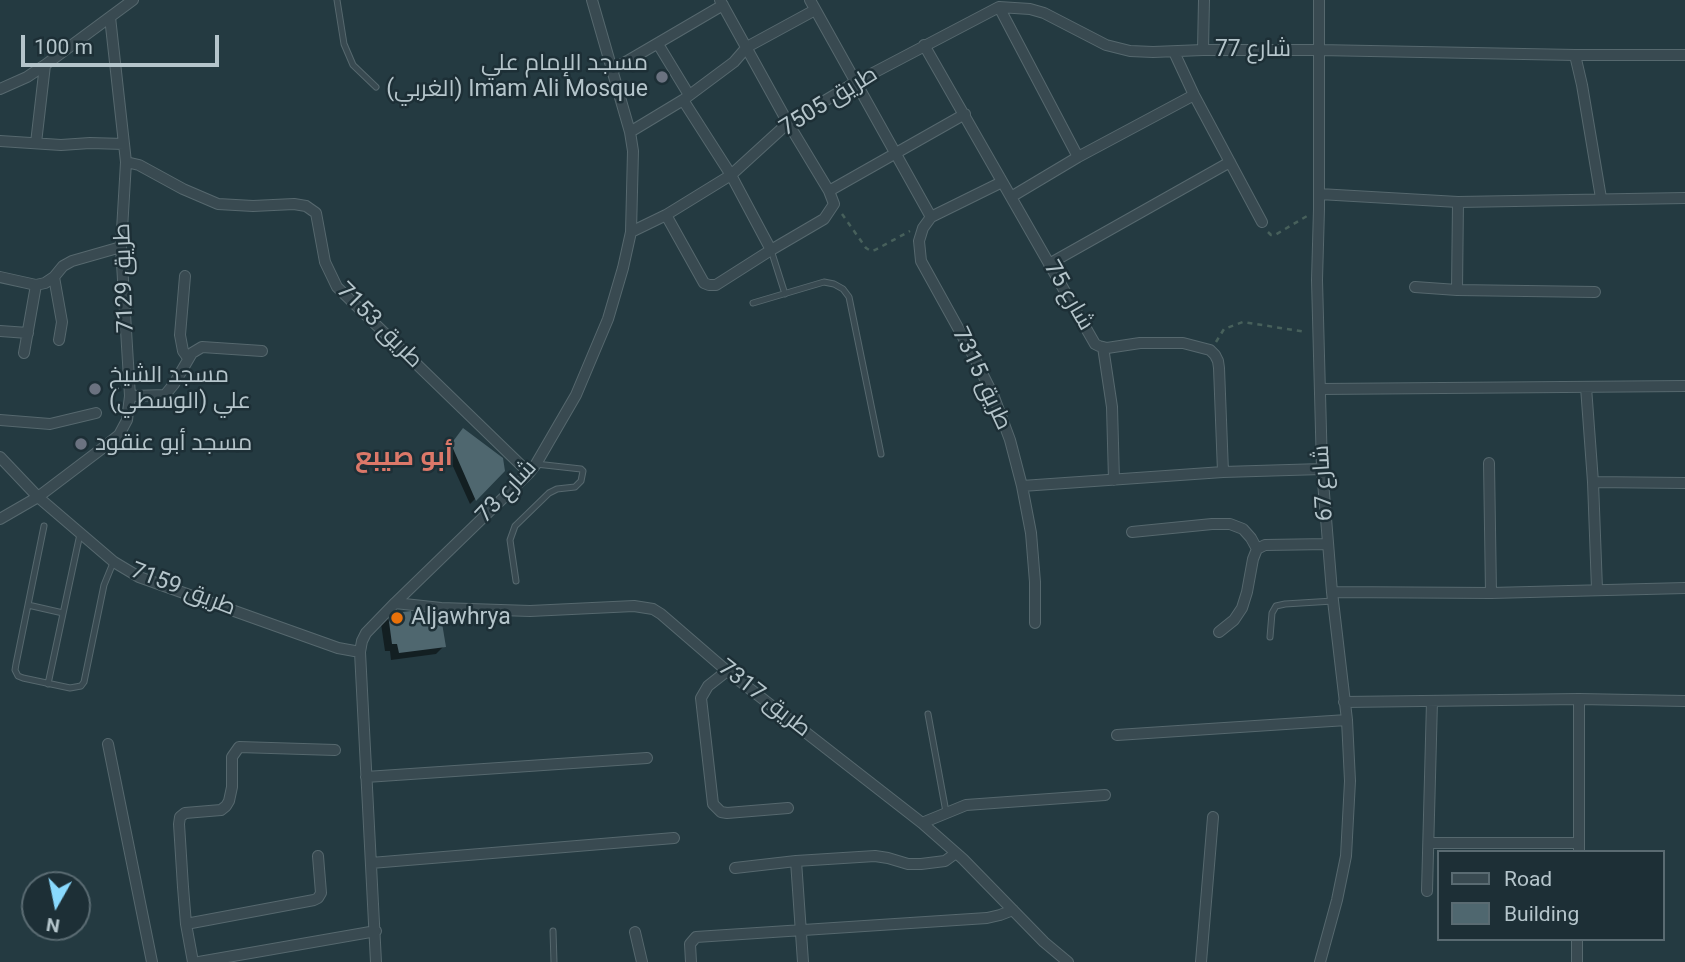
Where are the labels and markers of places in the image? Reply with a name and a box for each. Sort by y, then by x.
place label: مسجد الإمام علي (الغربي) Imam Ali Mosque [386,50,648,104]
marker: مسجد الإمام علي (الغربي) Imam Ali Mosque [654,69,670,85]
place label: مسجد الشيخ علي (الوسطي) [109,362,251,416]
marker: مسجد الشيخ علي (الوسطي) [87,381,103,397]
place label: مسجد أبو عنقود [95,430,252,458]
marker: مسجد أبو عنقود [73,436,89,452]
place label: Aljawhrya [411,604,511,632]
marker: Aljawhrya [389,610,405,626]

